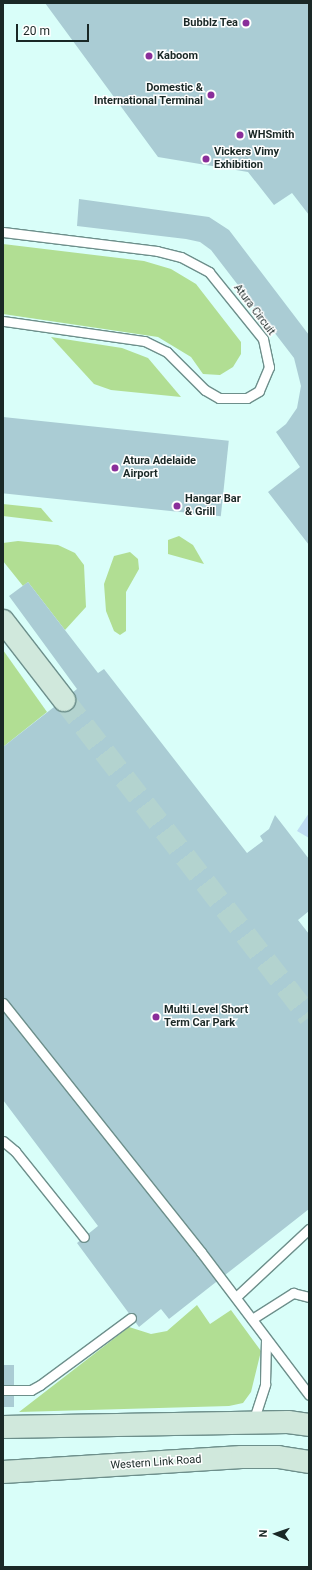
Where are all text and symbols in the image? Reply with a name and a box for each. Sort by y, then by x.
scale bar [18,16,91,42]
place label: Bubblz Tea [183,16,238,30]
marker: Bubblz Tea [241,18,251,28]
text: 20 m [23,24,50,38]
place label: Kaboom [157,49,198,63]
marker: Kaboom [144,51,154,61]
place label: Domestic & International Terminal [94,82,203,108]
marker: Domestic & International Terminal [206,90,216,100]
place label: WHSmith [248,128,294,142]
marker: WHSmith [235,130,245,140]
place label: Vickers Vimy Exhibition [214,146,279,172]
marker: Vickers Vimy Exhibition [201,154,211,164]
street label: Atura Circuit [231,282,277,338]
place label: Atura Adelaide Airport [123,455,196,481]
marker: Atura Adelaide Airport [110,463,120,473]
place label: Hangar Bar & Grill [185,493,241,519]
marker: Hangar Bar & Grill [172,501,182,511]
place label: Multi Level Short Term Car Park [164,1004,248,1030]
marker: Multi Level Short Term Car Park [151,1012,161,1022]
street label: Western Link Road [110,1453,202,1473]
north arrow [256,1514,296,1554]
text: N [257,1529,270,1538]

